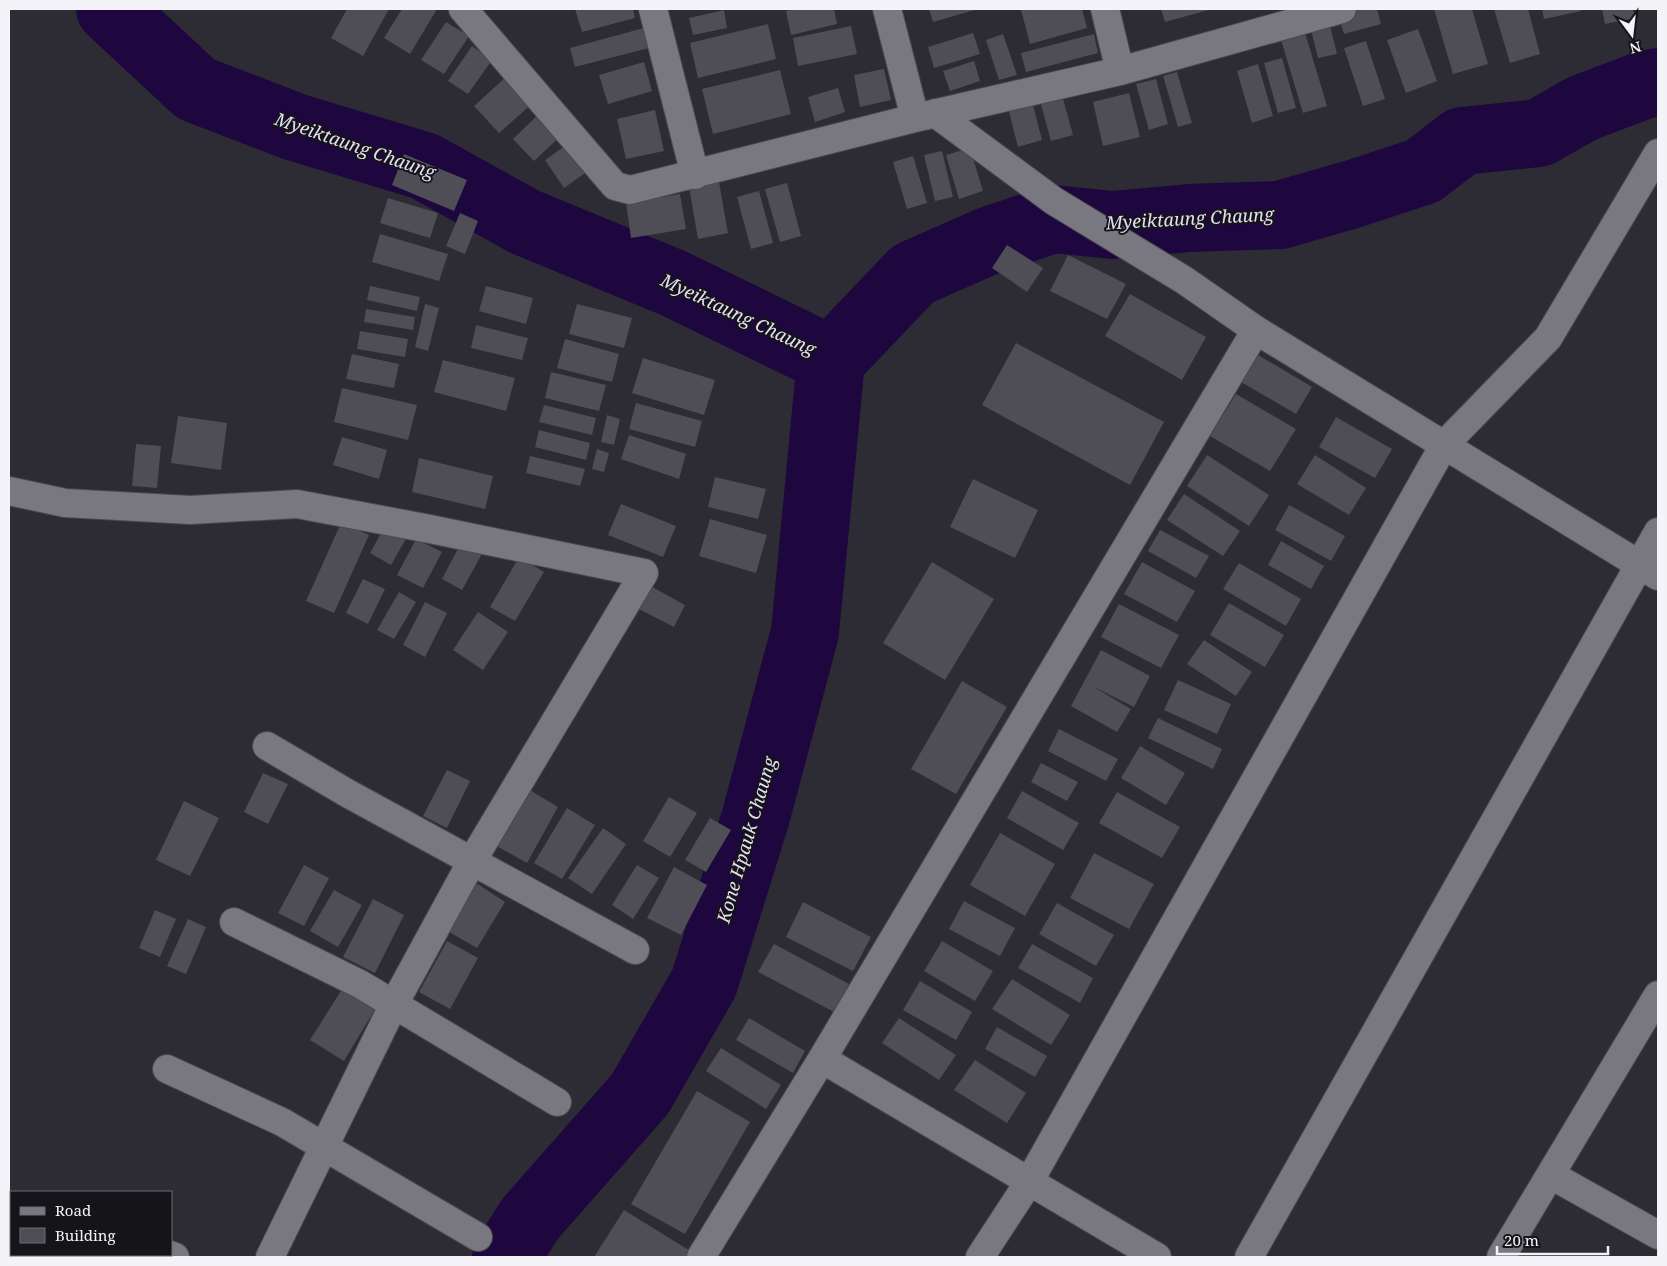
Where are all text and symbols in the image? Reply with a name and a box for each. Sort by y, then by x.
north arrow [1607,10,1657,60]
text: N [1628,37,1643,59]
water label: Myeiktaung Chaung [271,106,440,184]
water label: Myeiktaung Chaung [1104,202,1276,234]
water label: Myeiktaung Chaung [656,267,821,361]
water label: Kone Hpauk Chaung [711,753,782,927]
legend [10,1191,172,1256]
text: Road [55,1200,91,1220]
scale bar [1497,1224,1608,1256]
text: Building [55,1225,116,1245]
text: 20 m [1504,1230,1539,1250]

